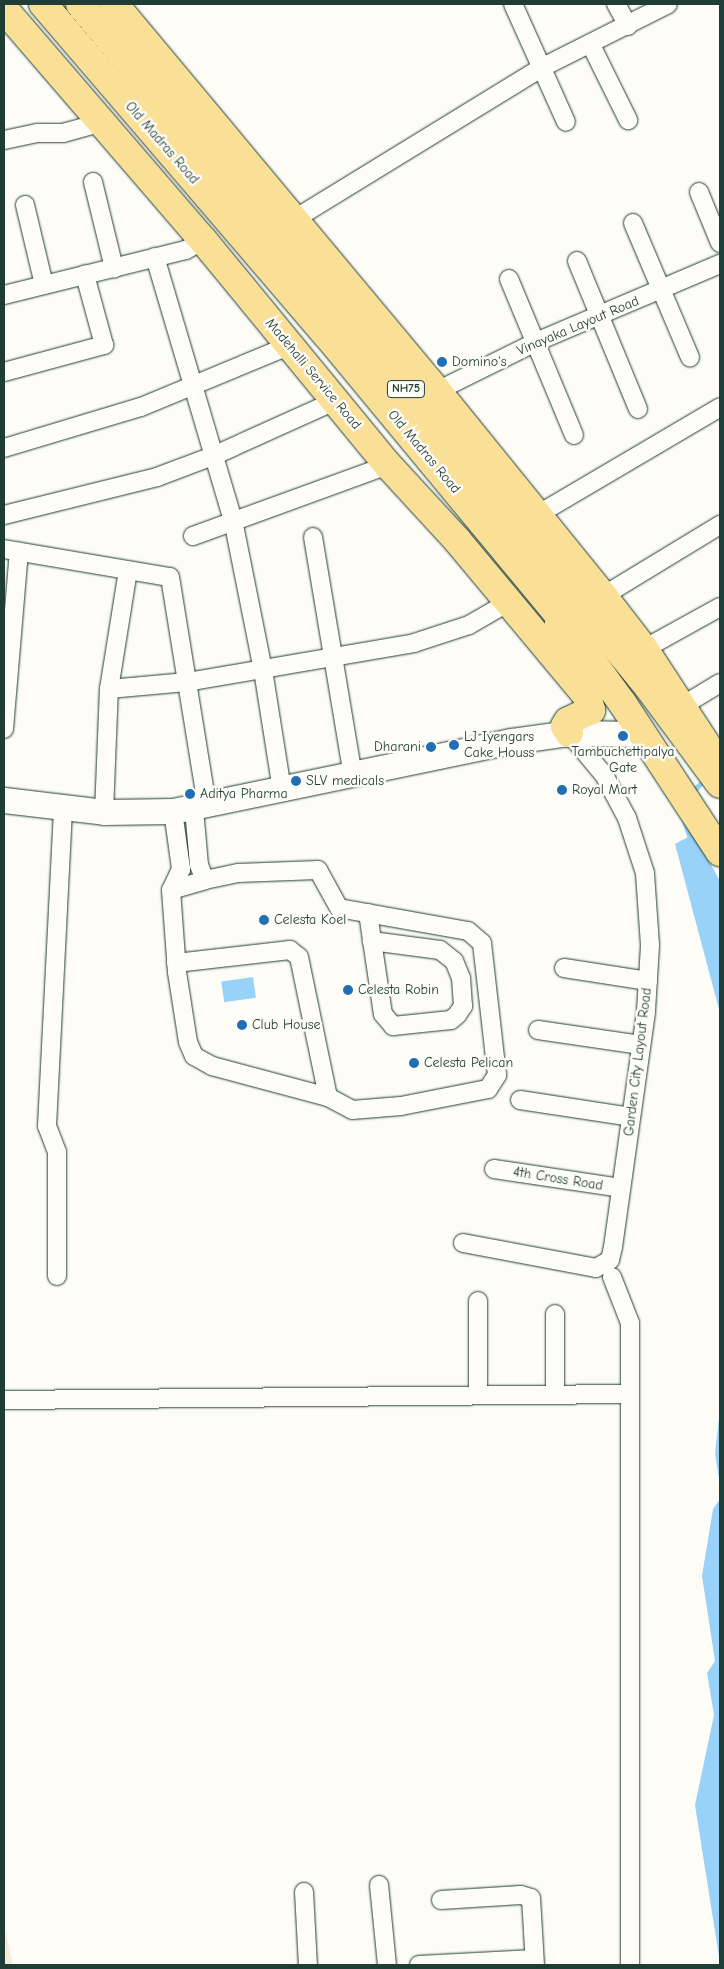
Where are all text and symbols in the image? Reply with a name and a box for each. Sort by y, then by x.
street label: Old Madras Road [122,98,202,188]
street label: Vinayaka Layout Road [515,293,641,359]
street label: Madehalli Service Road [262,315,364,433]
place label: Domino's [452,354,507,370]
marker: Domino's [436,356,448,368]
road number: NH75 [386,379,426,398]
street label: Old Madras Road [384,407,464,497]
place label: LJ Iyengars Cake Houss [464,729,534,762]
marker: Tambuchettipalya Gate [617,730,629,742]
place label: Dharani [374,739,421,755]
marker: LJ Iyengars Cake Houss [448,739,460,751]
marker: Dharani [425,741,437,753]
place label: Tambuchettipalya Gate [572,744,674,776]
place label: SLV medicals [306,773,384,789]
marker: SLV medicals [290,775,302,787]
place label: Royal Mart [572,782,637,798]
marker: Royal Mart [556,784,568,796]
place label: Aditya Pharma [200,786,288,802]
marker: Aditya Pharma [184,788,196,800]
place label: Celesta Koel [274,912,346,928]
marker: Celesta Koel [258,914,270,926]
place label: Celesta Robin [358,982,439,998]
marker: Celesta Robin [342,984,354,996]
street label: Garden City Layout Road [621,987,655,1137]
place label: Club House [252,1017,320,1033]
marker: Club House [236,1019,248,1031]
place label: Celesta Pelican [424,1055,513,1071]
marker: Celesta Pelican [408,1057,420,1069]
street label: 4th Cross Road [512,1164,604,1194]

